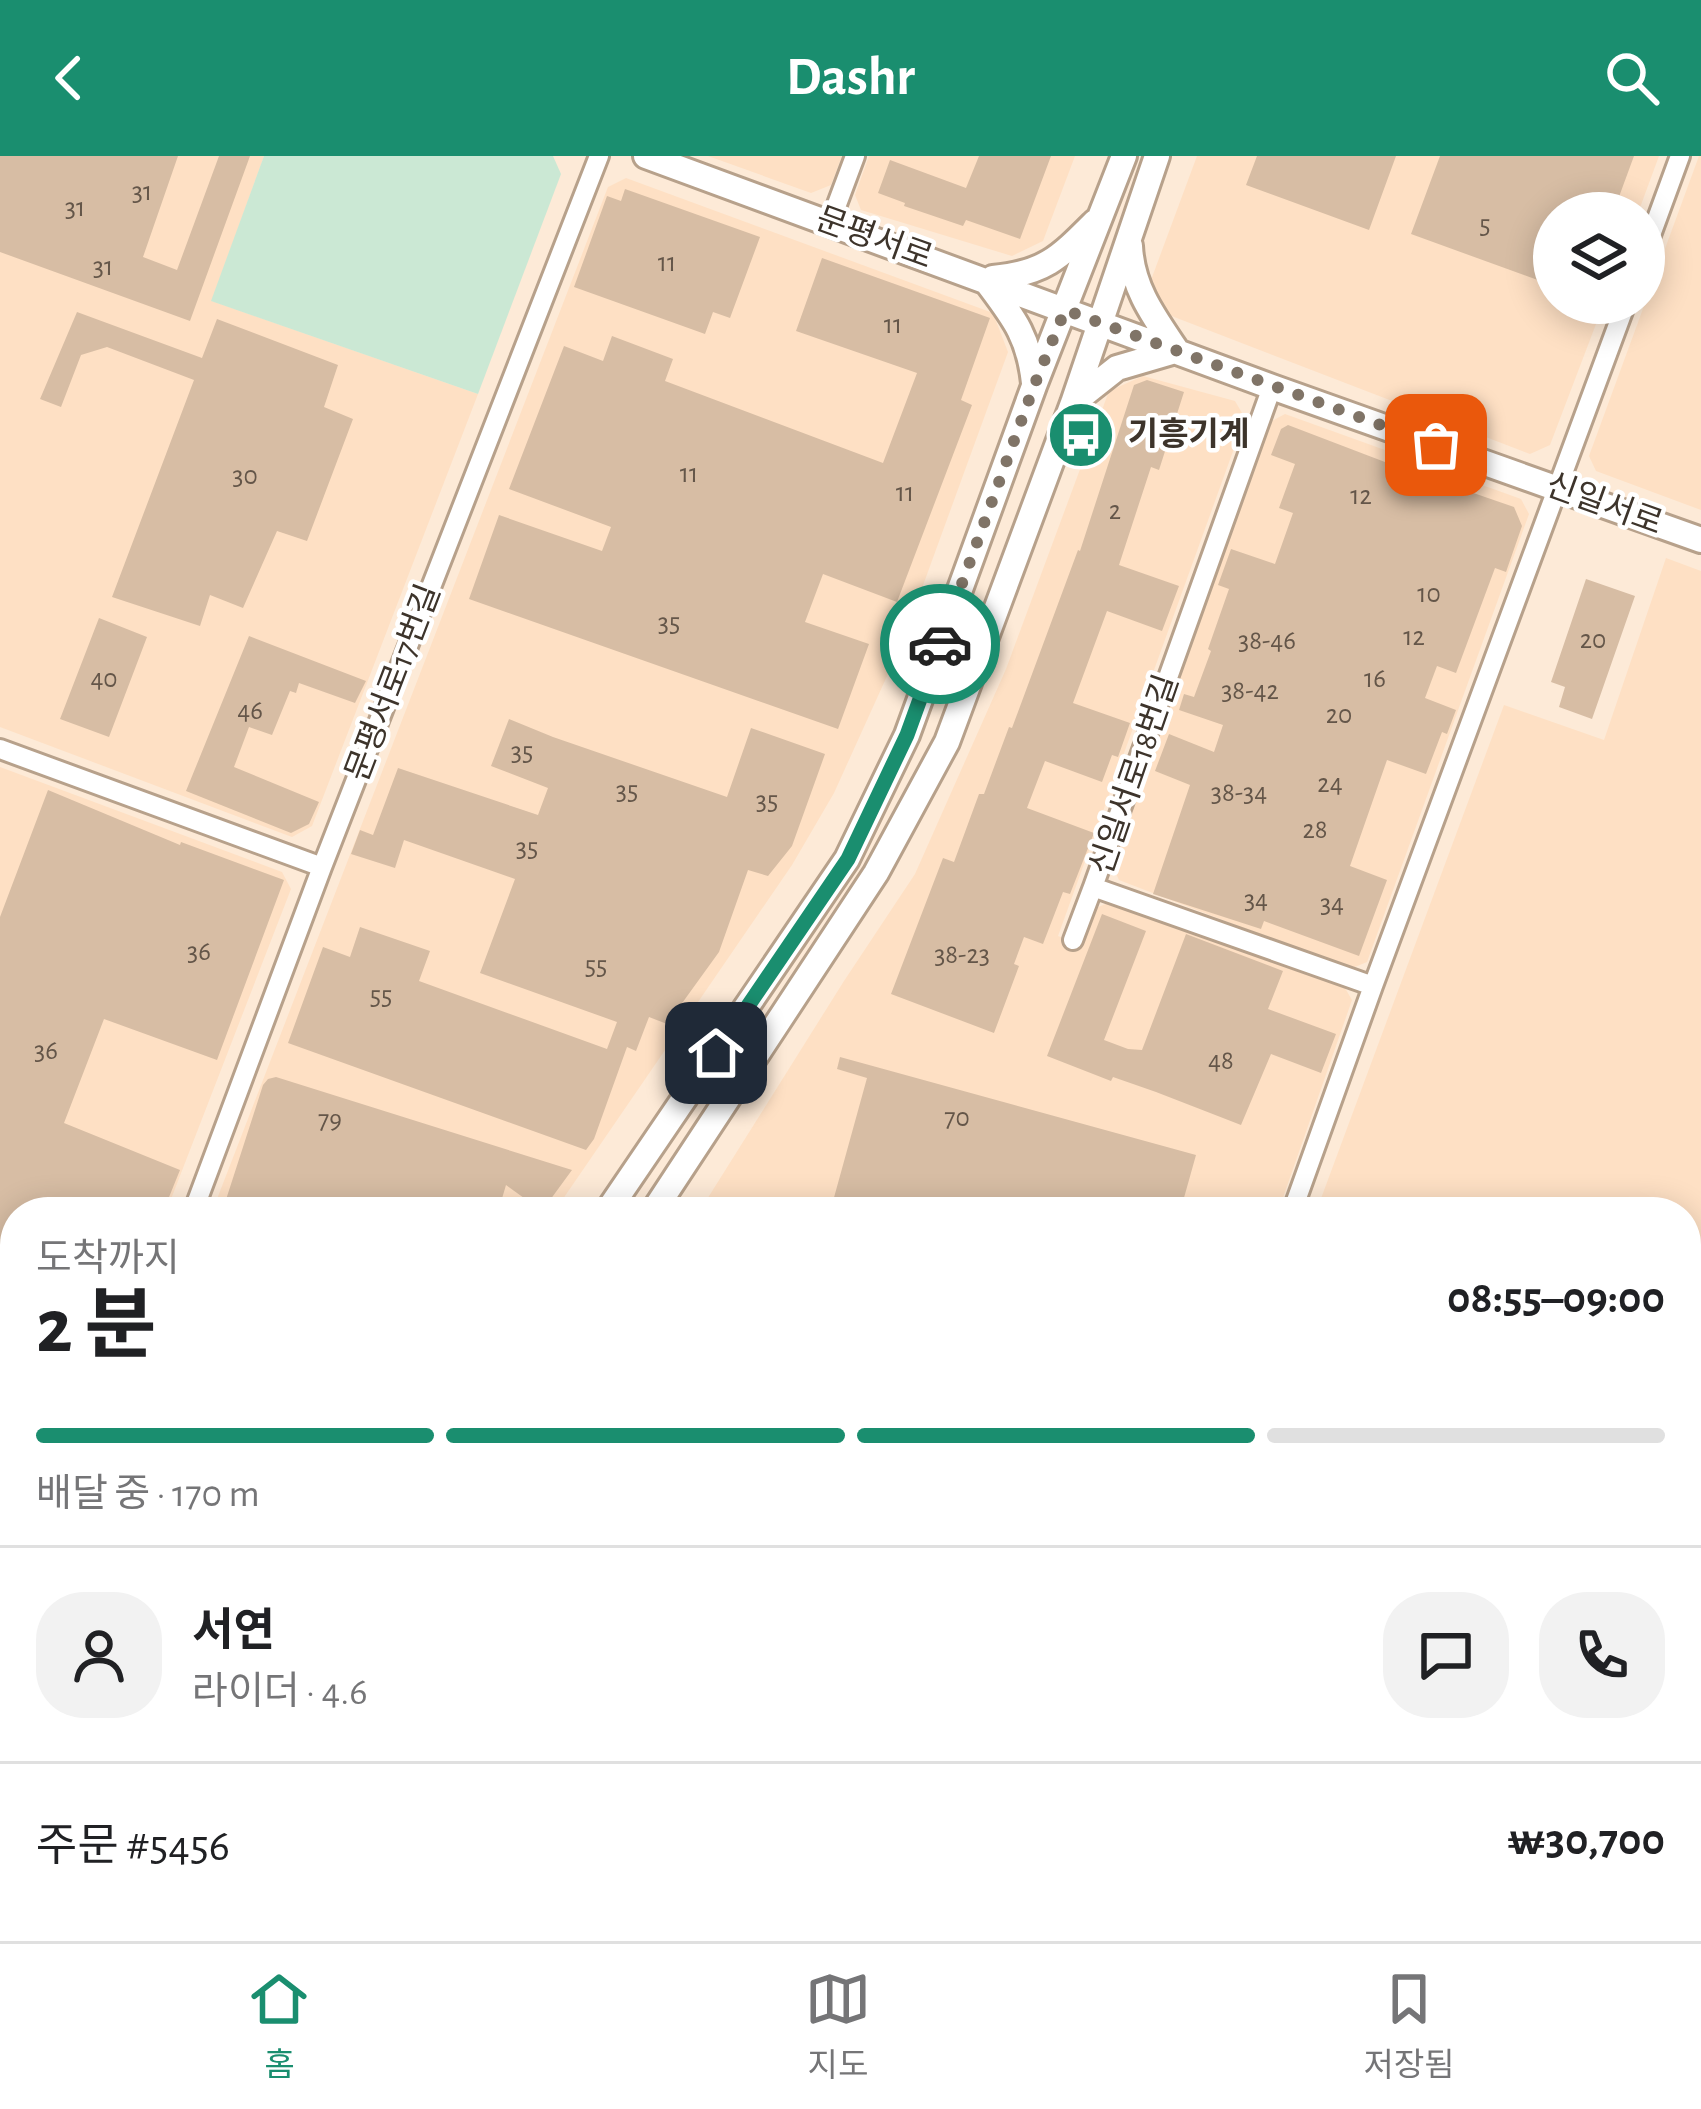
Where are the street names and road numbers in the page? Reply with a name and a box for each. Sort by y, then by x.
street label: 문평서로 [811,201,937,275]
street label: 신일서로 [1541,467,1667,541]
street label: 문평서로17번길 [340,580,447,786]
street label: 신일서로18번길 [1083,670,1185,879]

